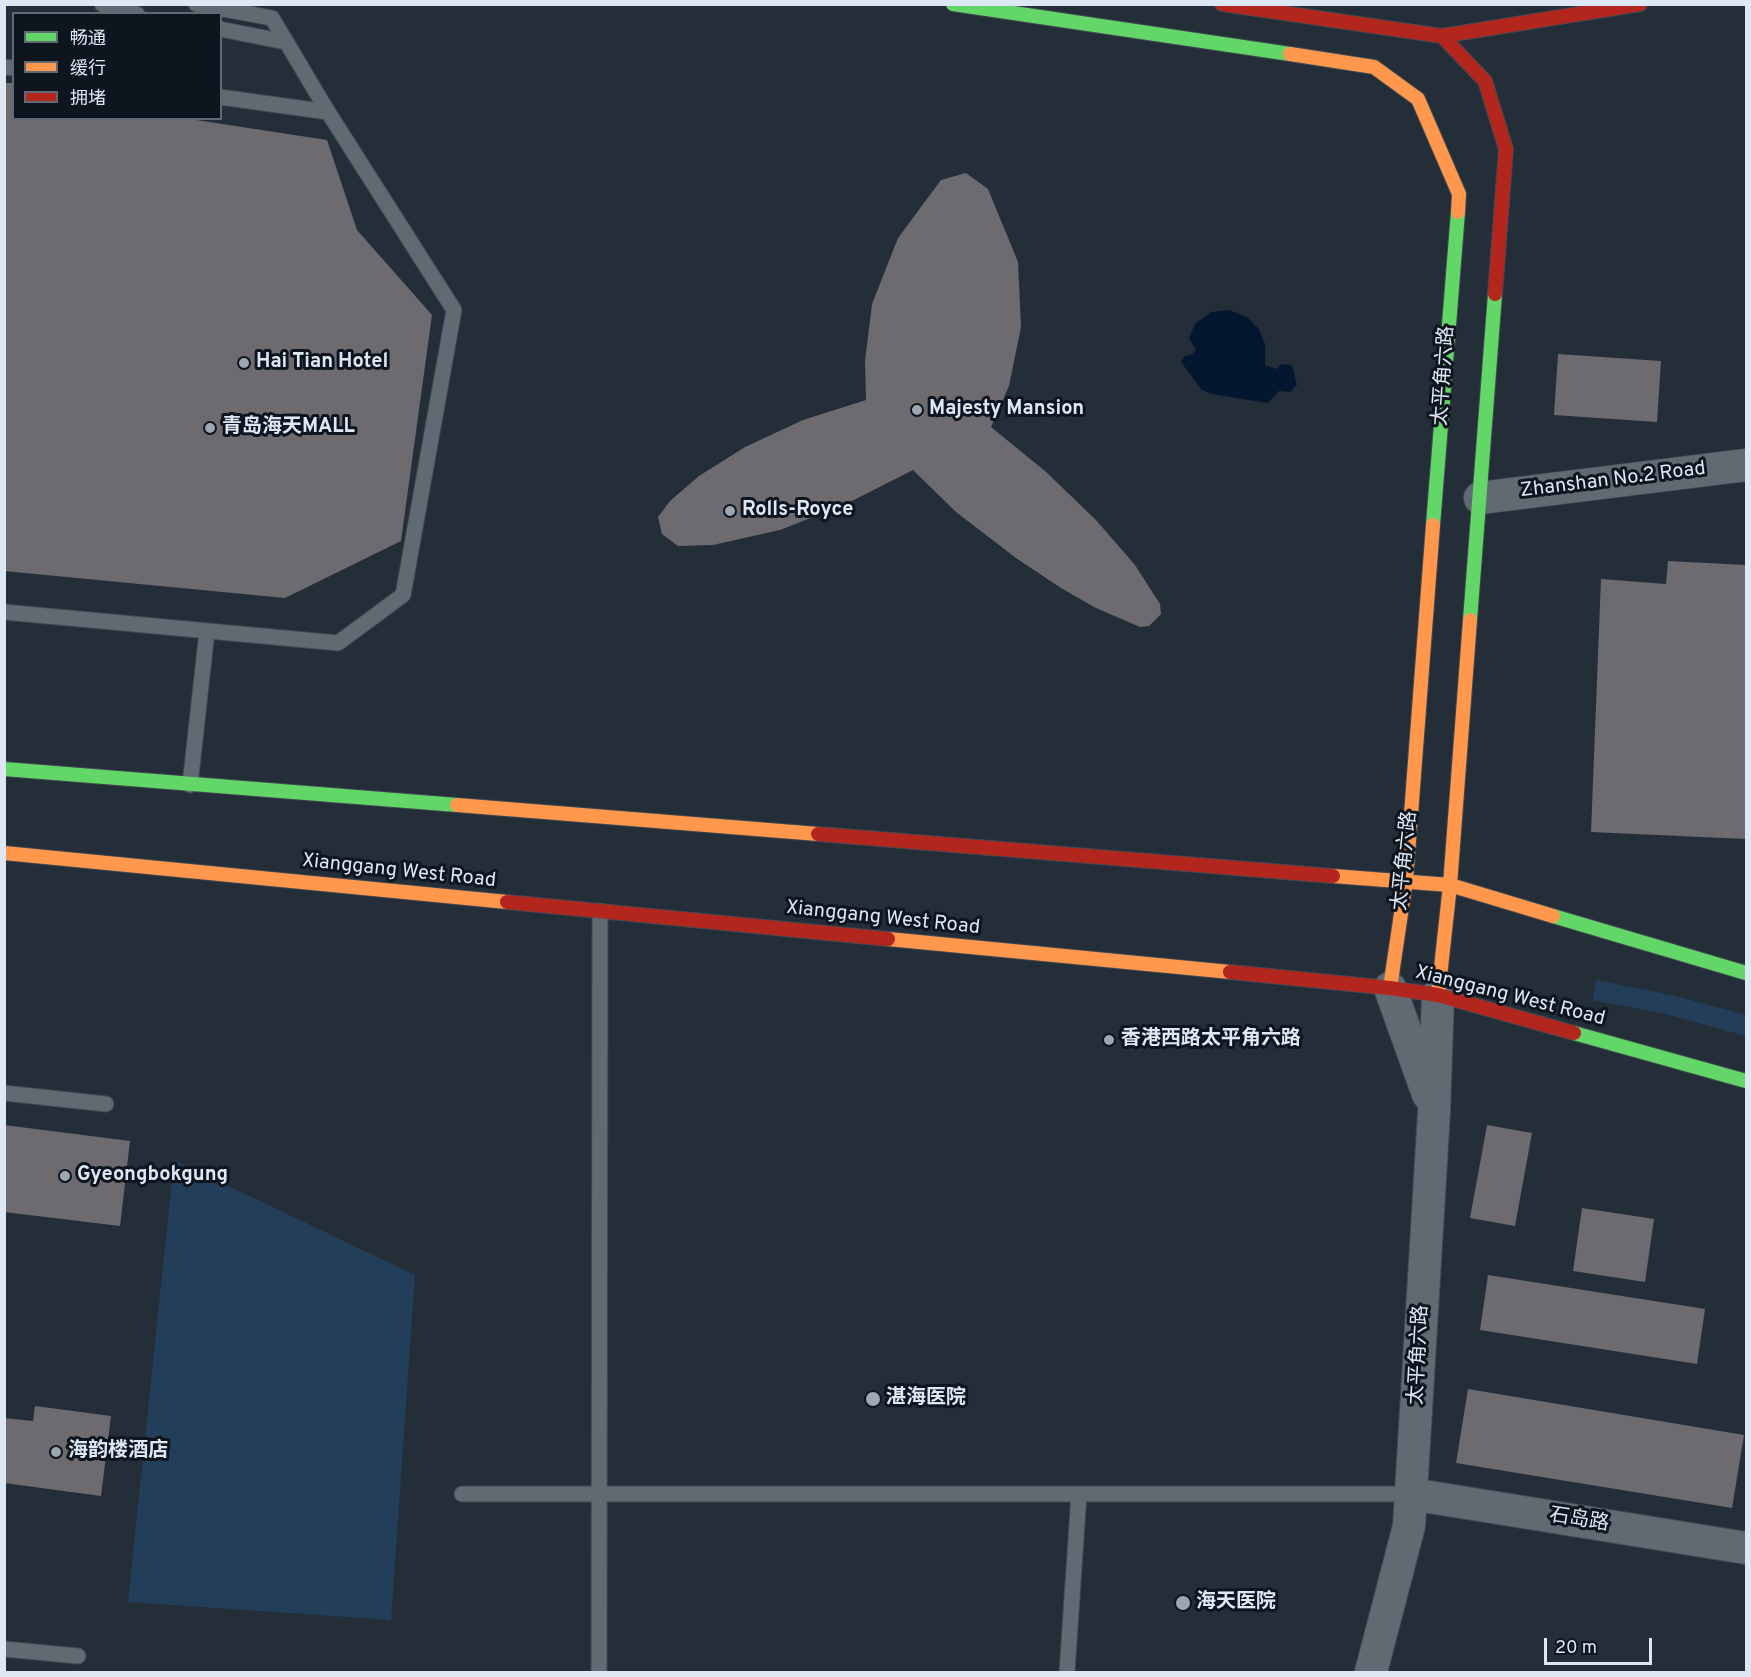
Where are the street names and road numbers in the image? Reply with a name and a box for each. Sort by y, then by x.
street label: 太平角六路 [1430,325,1460,427]
street label: Zhanshan No.2 Road [1519,458,1707,504]
street label: 太平角六路 [1389,810,1423,912]
street label: Xianggang West Road [301,850,497,894]
street label: Xianggang West Road [785,897,981,941]
street label: Xianggang West Road [1413,962,1607,1032]
street label: 太平角六路 [1405,1304,1435,1406]
street label: 石岛路 [1547,1504,1611,1538]

